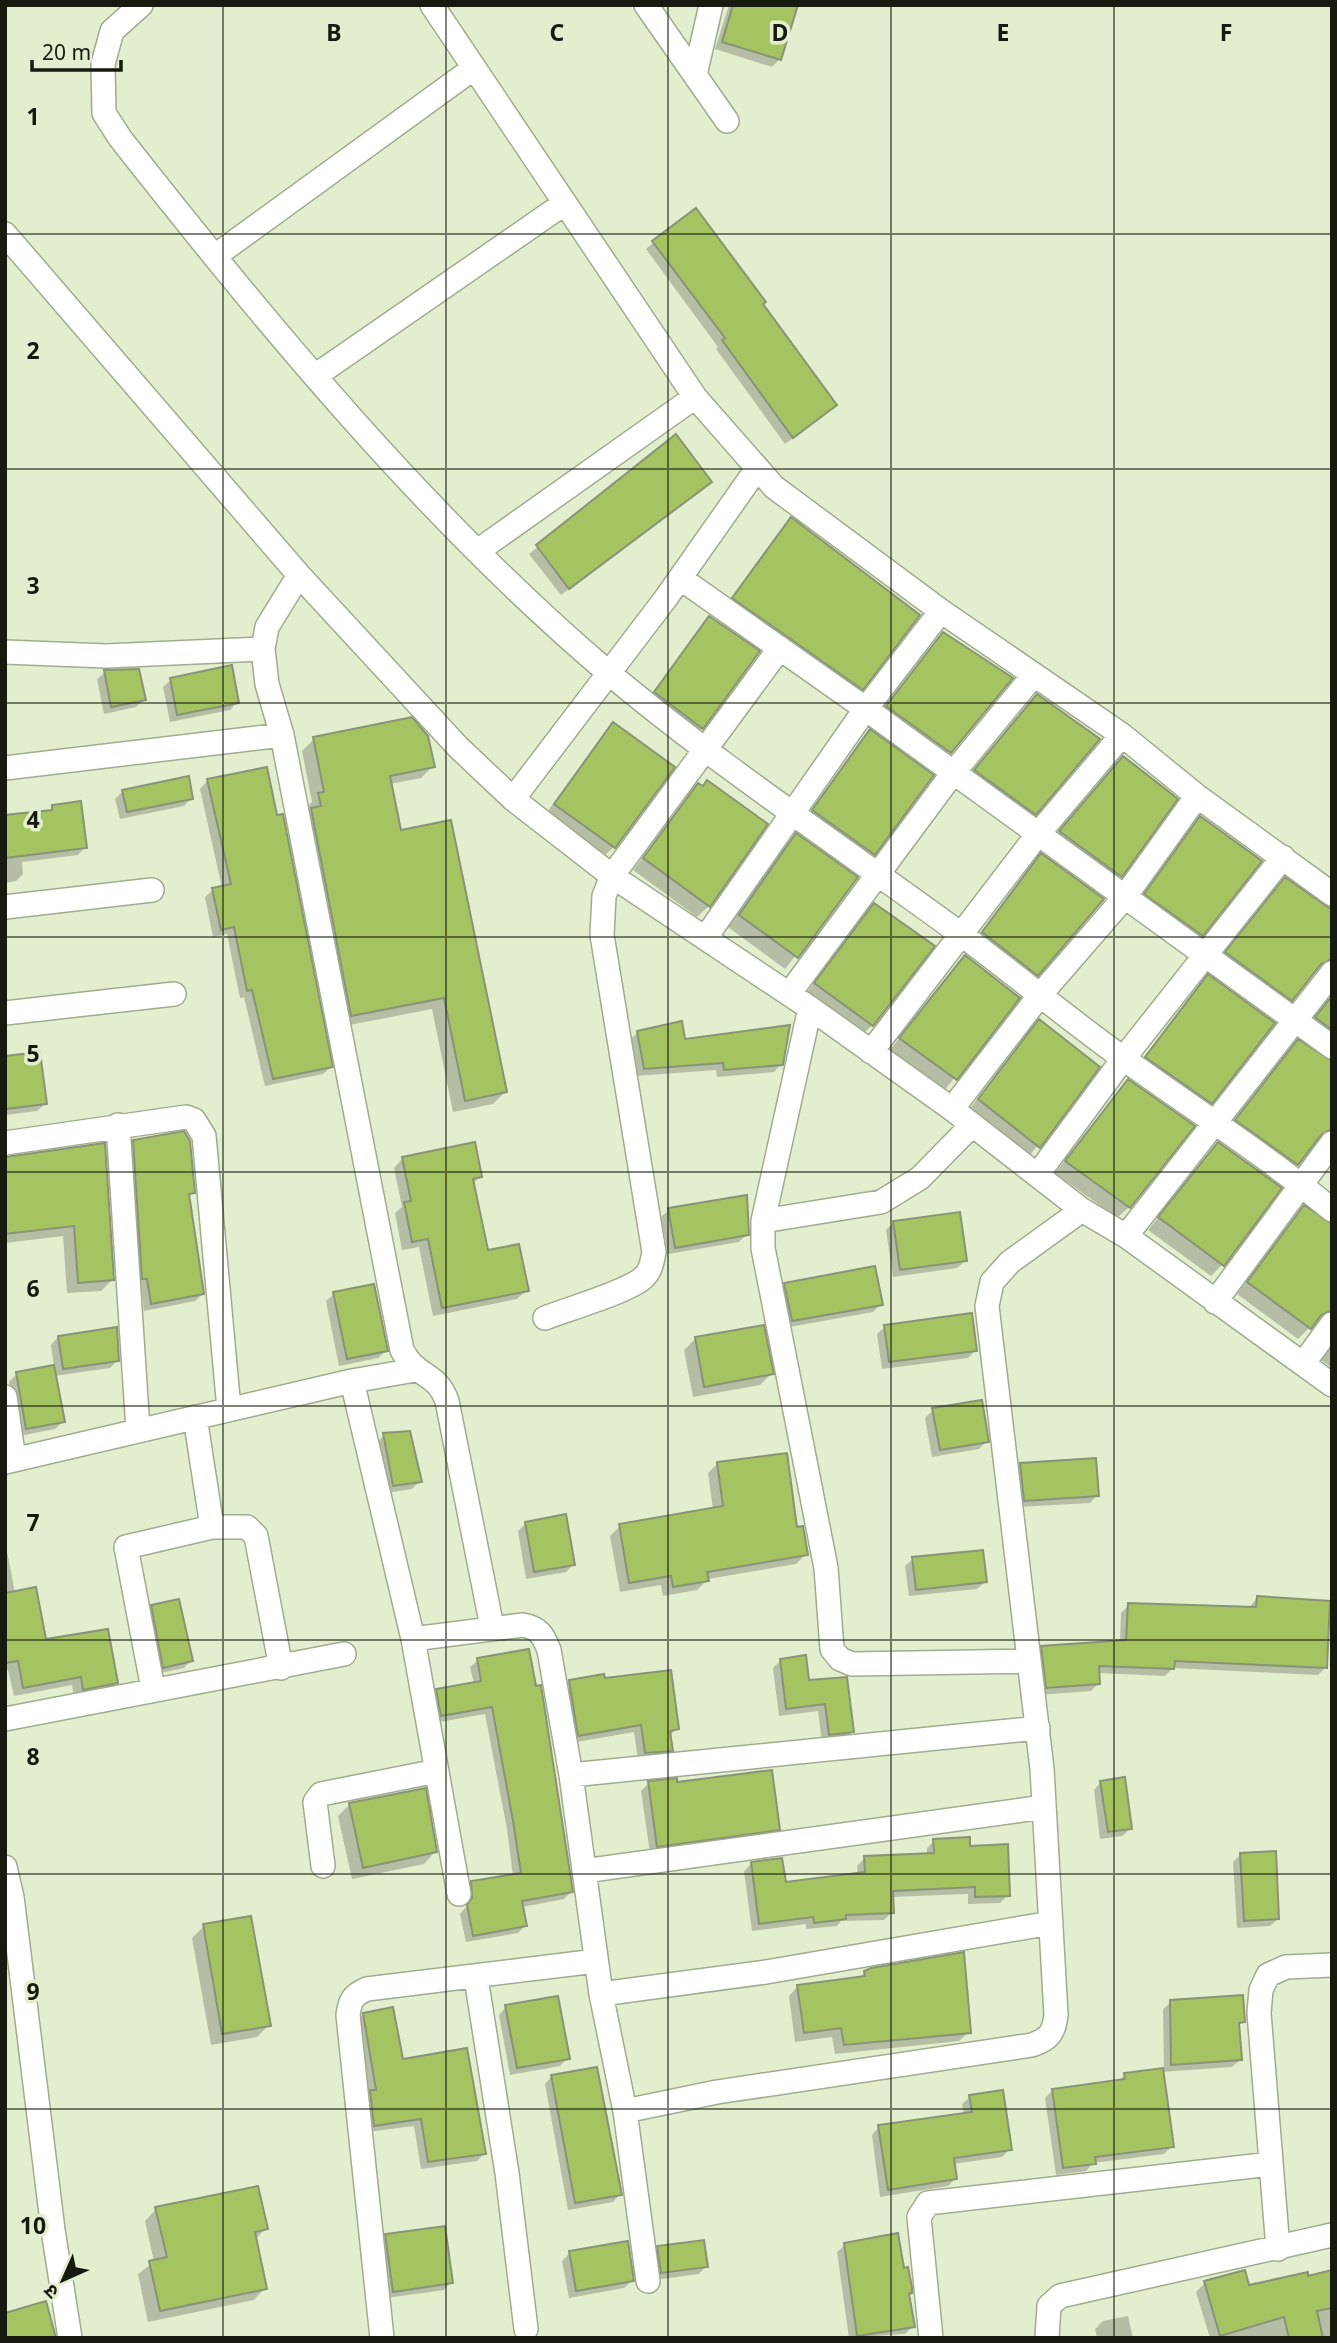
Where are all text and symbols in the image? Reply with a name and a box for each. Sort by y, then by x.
text: B [326,16,342,48]
text: C [550,16,565,48]
text: D [772,16,788,48]
text: E [997,16,1009,48]
text: F [1220,16,1232,48]
scale bar [32,28,121,72]
text: 20 m [42,38,91,66]
text: 1 [26,100,40,132]
text: 2 [26,334,40,366]
text: 3 [26,569,40,601]
text: 4 [26,803,40,835]
text: 5 [26,1037,40,1069]
text: 6 [26,1272,40,1304]
text: 7 [26,1506,40,1538]
text: 8 [26,1740,40,1772]
text: 9 [26,1975,40,2007]
text: 10 [20,2209,46,2241]
north arrow [28,2245,98,2315]
text: उ [37,2278,64,2305]

